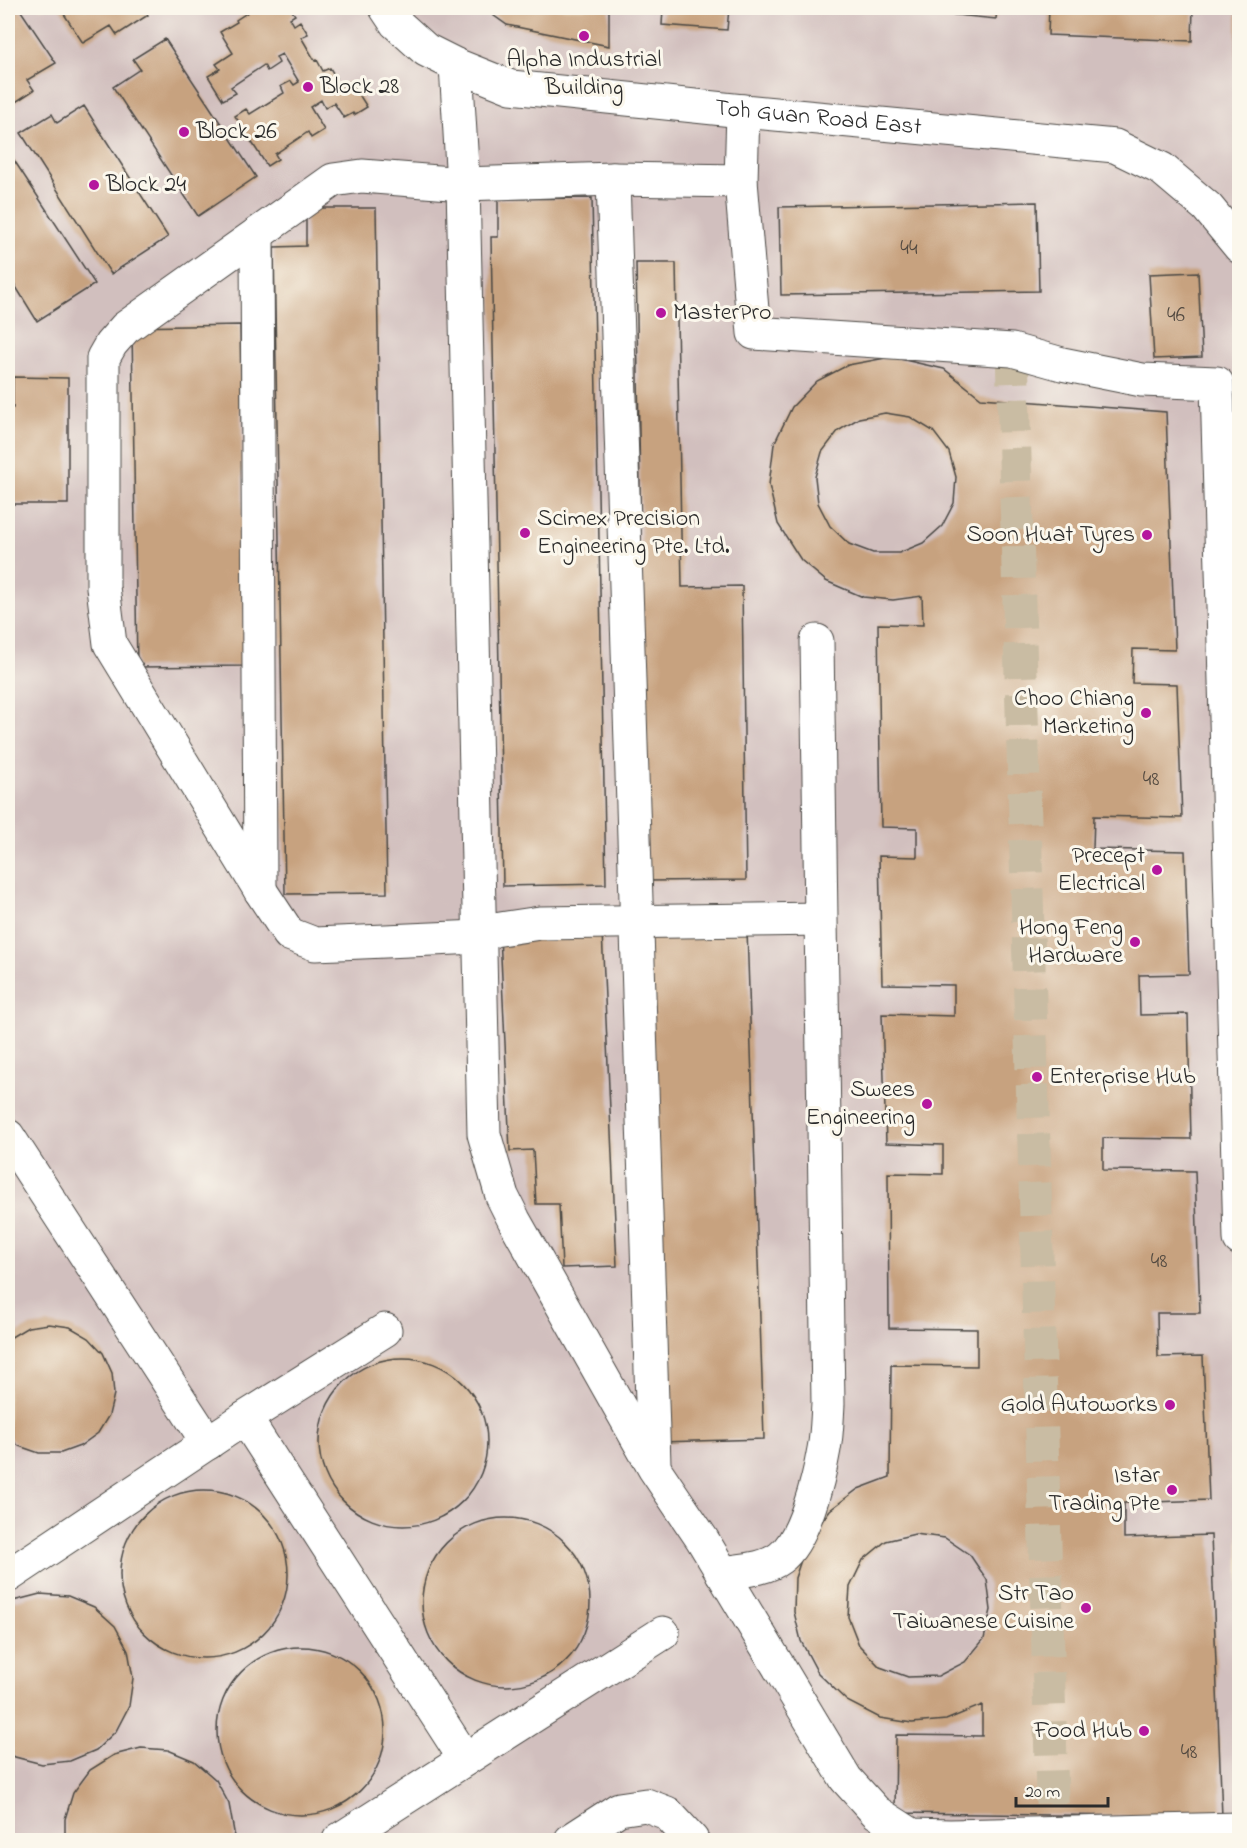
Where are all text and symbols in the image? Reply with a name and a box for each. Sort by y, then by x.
marker: Alpha Industrial Building [577,29,591,43]
place label: Alpha Industrial Building [506,43,662,106]
place label: Block 28 [319,70,399,105]
marker: Block 28 [301,80,315,94]
street label: Toh Guan Road East [713,91,923,145]
place label: Block 26 [195,115,277,150]
marker: Block 26 [177,125,191,139]
place label: Block 24 [105,168,186,203]
marker: Block 24 [87,178,101,192]
house number: 44 [900,234,918,264]
place label: MasterPro [673,296,771,331]
house number: 46 [1167,301,1185,331]
marker: MasterPro [654,306,668,320]
place label: Scimex Precision Engineering Pte. Ltd. [537,502,730,565]
place label: Soon Huat Tyres [967,518,1135,554]
marker: Scimex Precision Engineering Pte. Ltd. [518,526,532,540]
marker: Soon Huat Tyres [1140,528,1154,542]
place label: Choo Chiang Marketing [1014,682,1134,745]
marker: Choo Chiang Marketing [1139,706,1153,720]
house number: 48 [1143,765,1159,795]
place label: Precept Electrical [1058,839,1145,902]
marker: Precept Electrical [1150,863,1164,877]
place label: Hong Feng Hardware [1019,911,1123,974]
marker: Hong Feng Hardware [1128,935,1142,949]
place label: Enterprise Hub [1049,1060,1196,1095]
marker: Enterprise Hub [1030,1070,1044,1084]
place label: Swees Engineering [806,1073,915,1136]
marker: Swees Engineering [920,1097,934,1111]
house number: 48 [1151,1247,1167,1277]
place label: Gold Autoworks [1001,1388,1158,1423]
marker: Gold Autoworks [1163,1398,1177,1412]
place label: Istar Trading Pte [1048,1459,1161,1522]
marker: Istar Trading Pte [1165,1483,1179,1497]
place label: Str Tao Taiwanese Cuisine [892,1577,1074,1640]
marker: Str Tao Taiwanese Cuisine [1079,1601,1093,1615]
place label: Food Hub [1033,1714,1132,1749]
marker: Food Hub [1137,1724,1151,1738]
house number: 48 [1181,1738,1197,1768]
scale bar [1016,1770,1108,1808]
text: 20 m [1025,1780,1060,1806]

